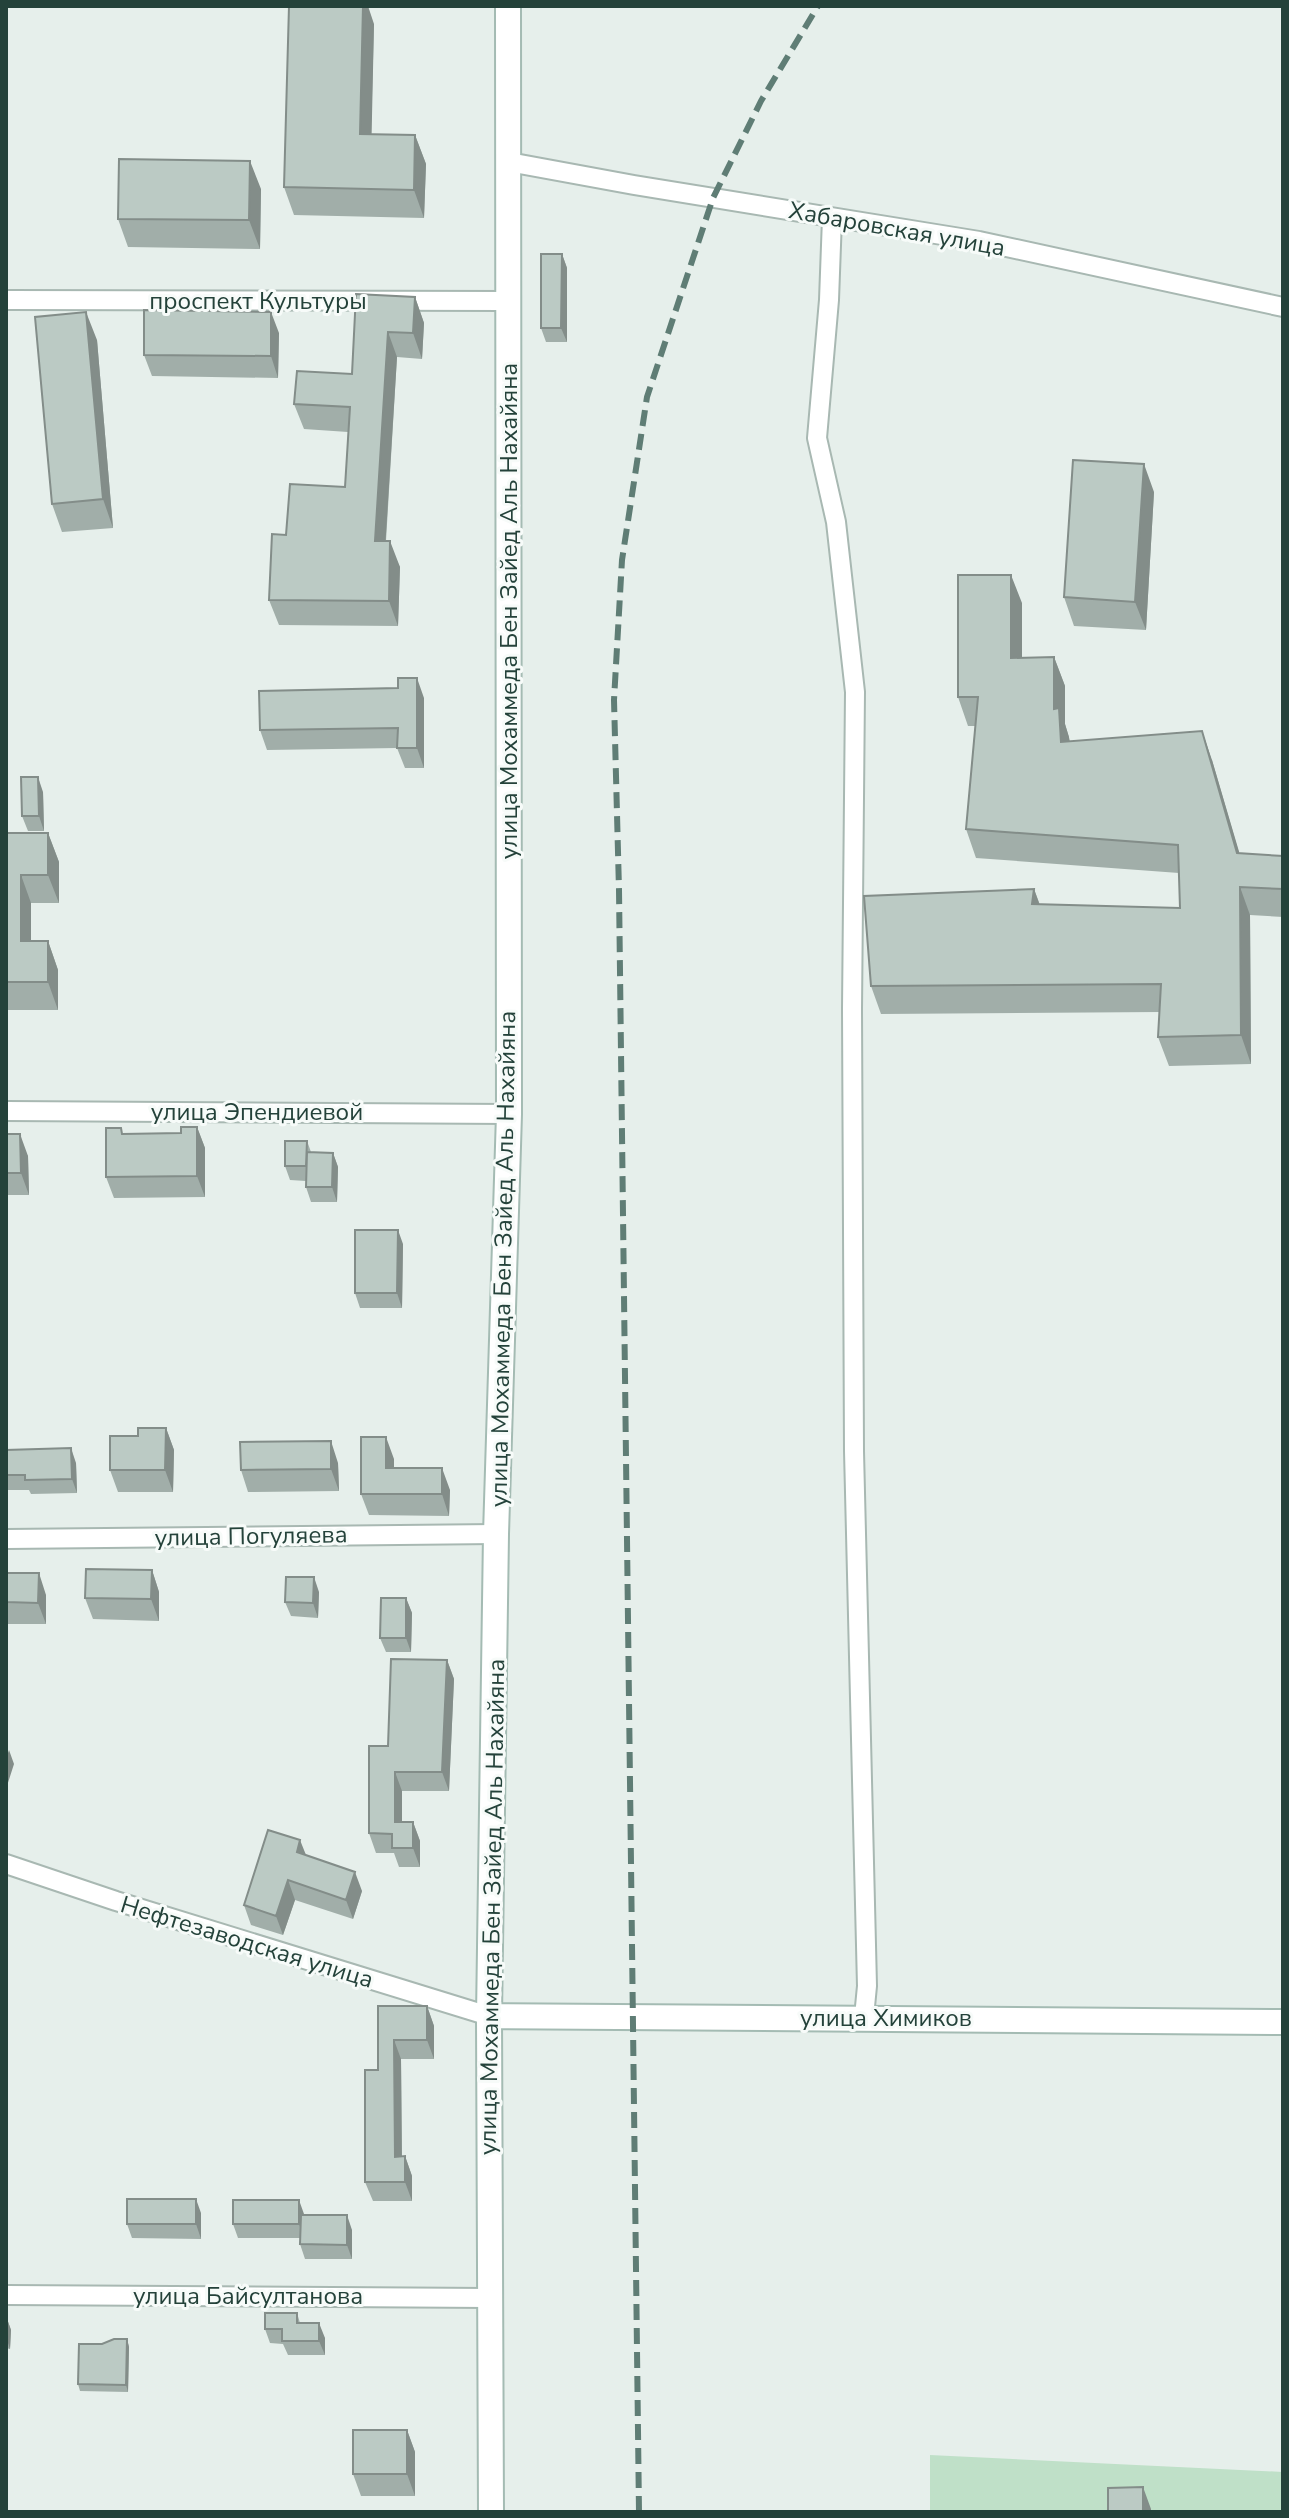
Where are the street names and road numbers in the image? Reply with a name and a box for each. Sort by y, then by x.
street label: Хабаровская улица [786,194,1008,264]
street label: проспект Культуры [149,285,367,317]
street label: улица Мохаммеда Бен Зайед Аль Нахайяна [493,363,525,859]
street label: улица Мохаммеда Бен Зайед Аль Нахайяна [483,1010,523,1508]
street label: улица Эпендиевой [151,1096,363,1128]
street label: улица Погуляева [154,1518,348,1554]
street label: улица Мохаммеда Бен Зайед Аль Нахайяна [472,1658,512,2156]
street label: Нефтезаводская улица [117,1888,377,1996]
street label: улица Химиков [800,2002,972,2034]
street label: улица Байсултанова [133,2280,363,2312]

